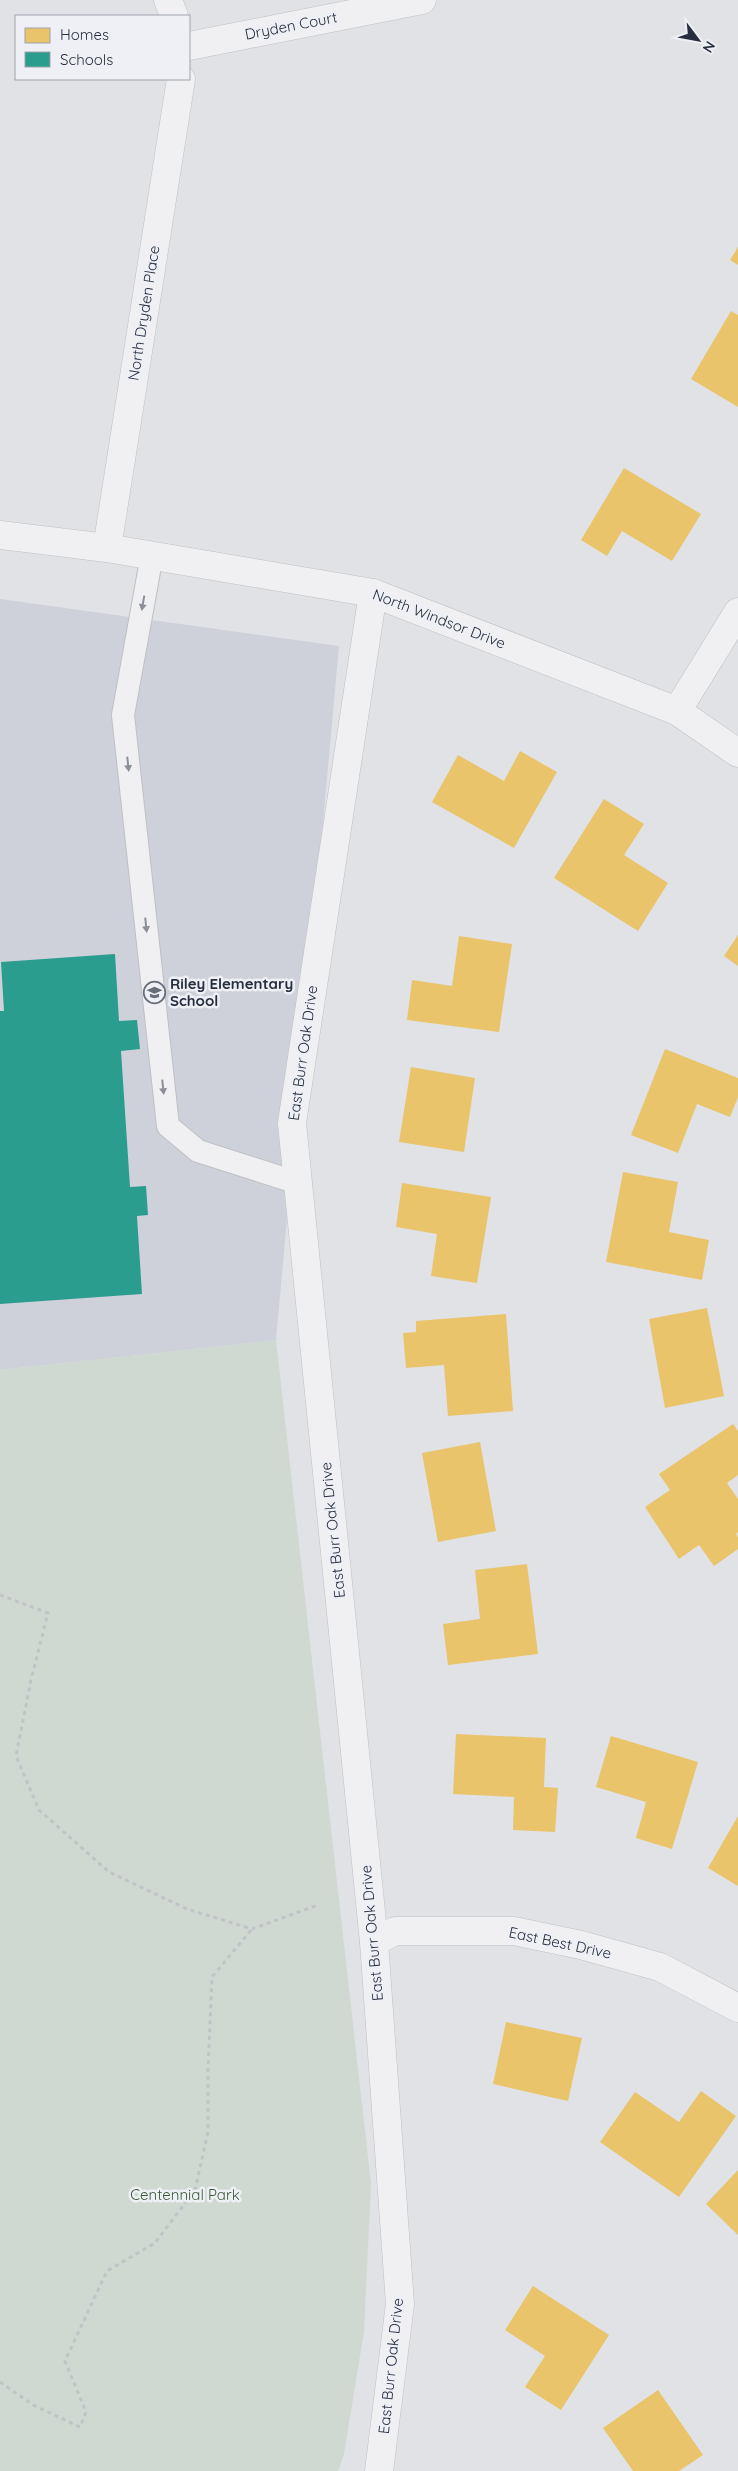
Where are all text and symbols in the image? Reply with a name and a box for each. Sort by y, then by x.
street label: Dryden Court [243,7,339,44]
legend [15,15,190,80]
north arrow [673,15,723,65]
text: Homes [60,25,109,44]
text: N [699,38,719,56]
text: Schools [60,50,113,69]
street label: North Dryden Place [123,244,164,382]
street label: North Windsor Drive [370,584,508,653]
one-way arrow [139,596,147,611]
one-way arrow [124,756,132,772]
one-way arrow [142,917,150,933]
place label: Riley Elementary School [170,974,293,1010]
school or university icon: Riley Elementary School [142,981,166,1005]
street label: East Burr Oak Drive [284,984,321,1122]
one-way arrow [159,1079,167,1095]
street label: East Burr Oak Drive [316,1461,349,1599]
street label: East Burr Oak Drive [356,1864,387,2002]
street label: East Best Drive [507,1922,613,1963]
park label: Centennial Park [130,2185,240,2204]
street label: East Burr Oak Drive [374,2297,407,2435]

